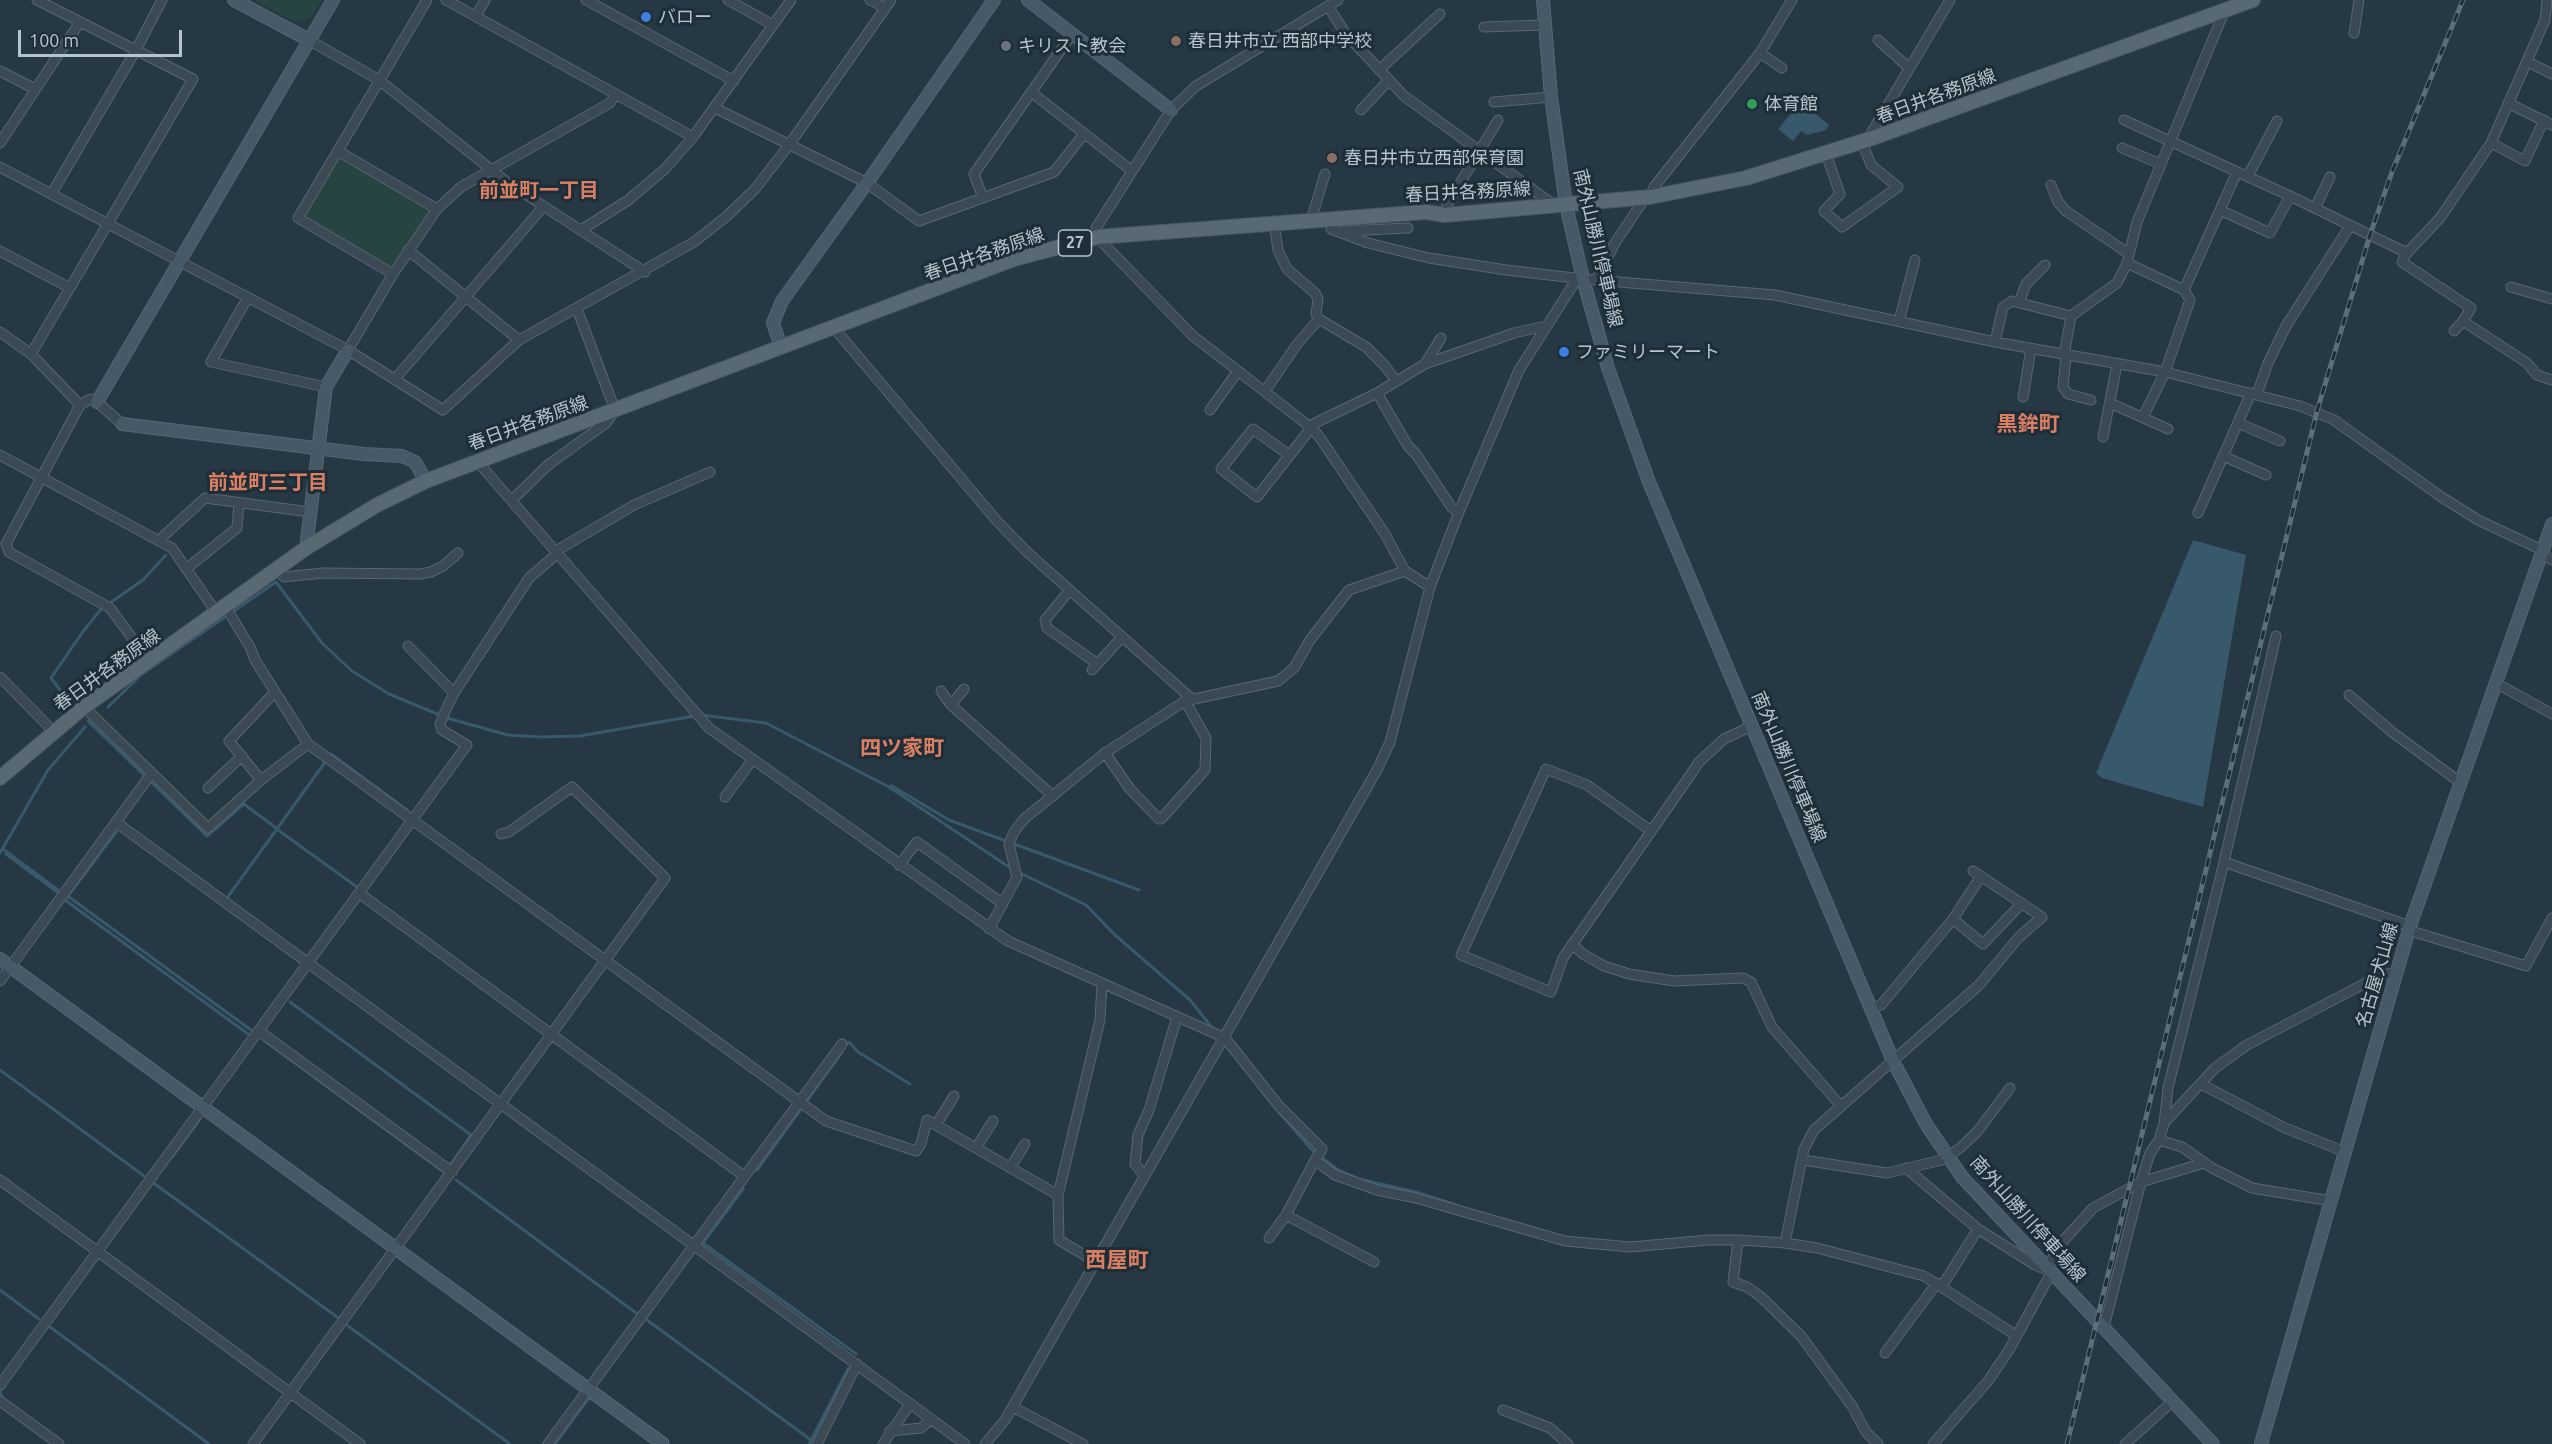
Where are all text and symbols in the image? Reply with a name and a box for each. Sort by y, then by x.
place label: バロー [658,6,712,28]
marker: バロー [639,10,653,24]
scale bar [21,18,184,56]
text: 100 m [29,30,79,50]
place label: 春日井市立 西部中学校 [1188,30,1372,52]
marker: 春日井市立 西部中学校 [1169,34,1183,48]
place label: キリスト教会 [1018,35,1126,57]
marker: キリスト教会 [999,39,1013,53]
street label: 春日井各務原線 [1873,64,1999,128]
place label: 体育館 [1764,93,1818,115]
marker: 体育館 [1745,97,1759,111]
place label: 春日井市立西部保育園 [1344,147,1524,169]
marker: 春日井市立西部保育園 [1325,151,1339,165]
street label: 南外山勝川停車場線 [1569,167,1627,329]
district label: 前並町一丁目 [479,178,599,202]
street label: 春日井各務原線 [1405,178,1531,206]
street label: 春日井各務原線 [921,223,1047,285]
road number: 27 [1058,230,1092,256]
place label: ファミリーマート [1576,341,1720,363]
marker: ファミリーマート [1557,345,1571,359]
street label: 春日井各務原線 [465,391,591,455]
district label: 黒鉾町 [1997,411,2059,437]
district label: 前並町三丁目 [208,470,328,494]
street label: 春日井各務原線 [50,624,164,716]
street label: 南外山勝川停車場線 [1747,688,1831,846]
district label: 四ツ家町 [860,735,944,761]
street label: 名古屋犬山線 [2352,920,2402,1030]
street label: 南外山勝川停車場線 [1966,1152,2090,1286]
district label: 西屋町 [1086,1247,1148,1273]

